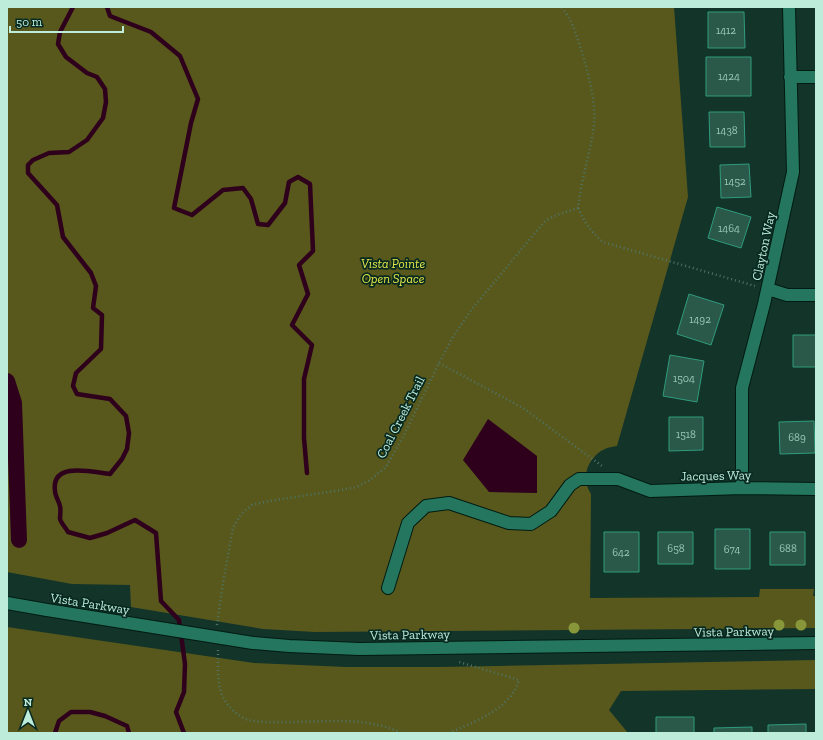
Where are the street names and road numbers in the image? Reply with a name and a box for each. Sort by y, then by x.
street label: Clayton Way [749,210,778,282]
street label: Coal Creek Trail [373,373,428,461]
street label: Jacques Way [681,467,752,484]
street label: Vista Parkway [48,590,131,617]
street label: Vista Parkway [693,623,774,640]
street label: Vista Parkway [369,626,450,643]

